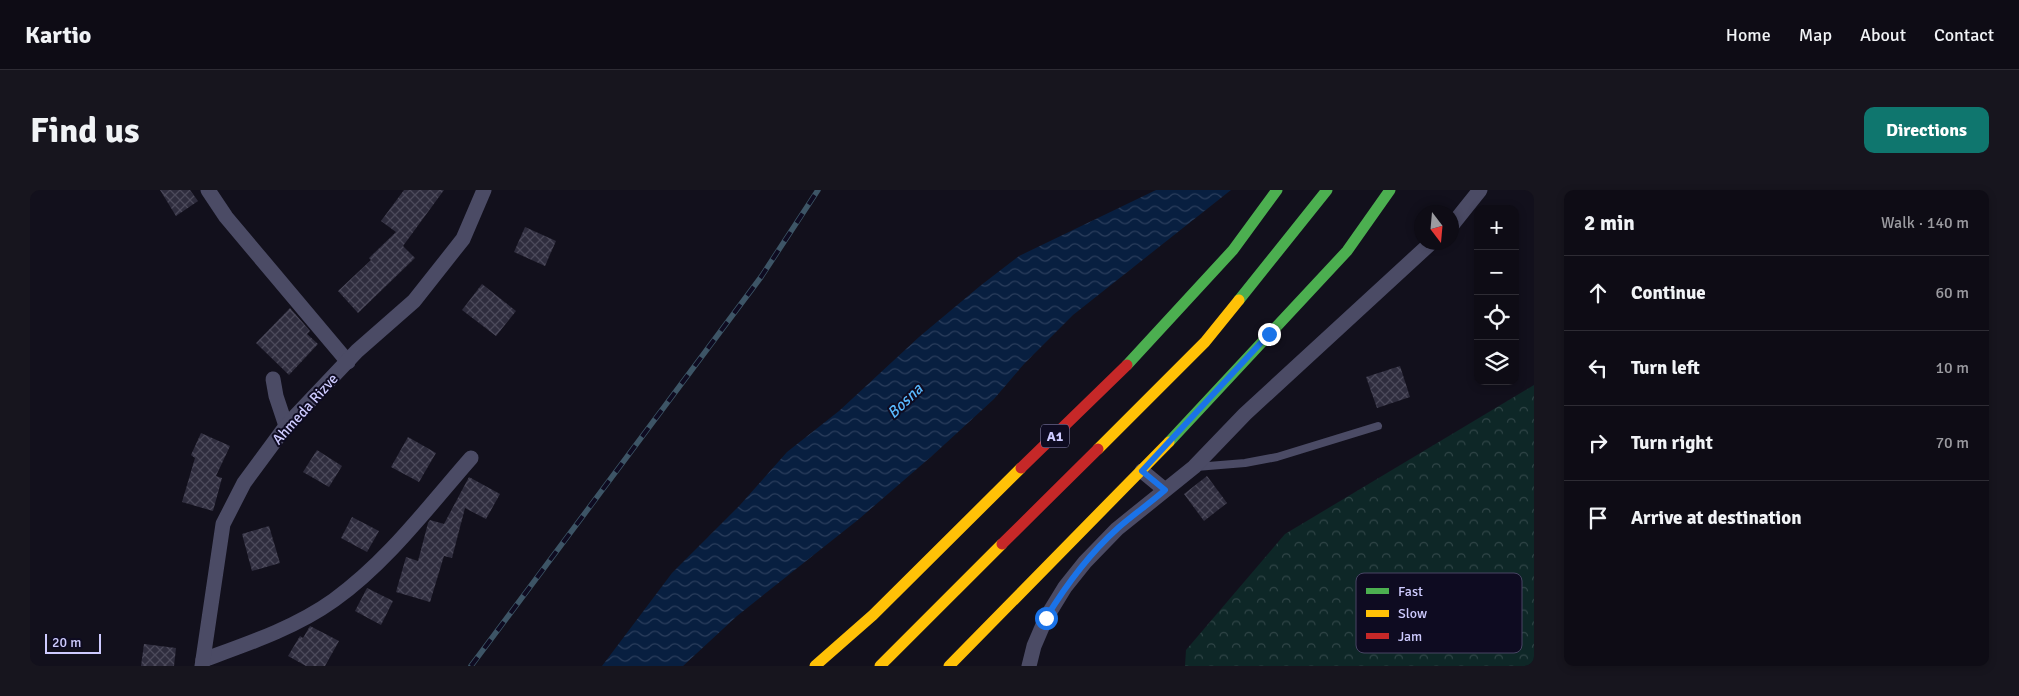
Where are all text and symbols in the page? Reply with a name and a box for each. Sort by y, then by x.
text: Kartio [25,20,91,50]
text: Home [1726,24,1771,46]
text: Map [1799,24,1832,46]
text: About [1860,24,1906,46]
text: Contact [1934,24,1994,46]
button: Directions [1864,107,1989,153]
text: Find us [30,109,140,152]
north arrow [1414,205,1459,250]
map controls [1474,205,1519,385]
button: + [1474,205,1519,250]
text: 2 min [1584,210,1635,236]
text: Walk · 140 m [1881,213,1969,233]
button: − [1474,250,1519,295]
icon: ahead [1584,279,1612,307]
text: Continue [1631,281,1706,305]
text: 60 m [1935,283,1969,303]
button: locate [1474,295,1519,340]
route end [1258,323,1281,346]
button: layers [1474,340,1519,385]
icon: left [1584,354,1612,382]
text: Turn left [1631,356,1700,380]
text: 10 m [1935,358,1969,378]
street label: Ahmeda Rizve [268,370,342,448]
water label: Bosna [883,379,928,423]
road number: A1 [1041,425,1069,448]
icon: right [1584,429,1612,457]
text: Turn right [1631,431,1713,455]
text: 70 m [1935,433,1969,453]
icon: arrive [1584,504,1612,532]
text: Arrive at destination [1631,506,1802,530]
legend [1356,573,1522,653]
text: Fast [1398,583,1423,600]
text: Slow [1398,605,1427,622]
route start [1035,607,1058,630]
text: Jam [1398,628,1422,645]
scale bar [45,631,101,654]
text: 20 m [52,634,81,651]

